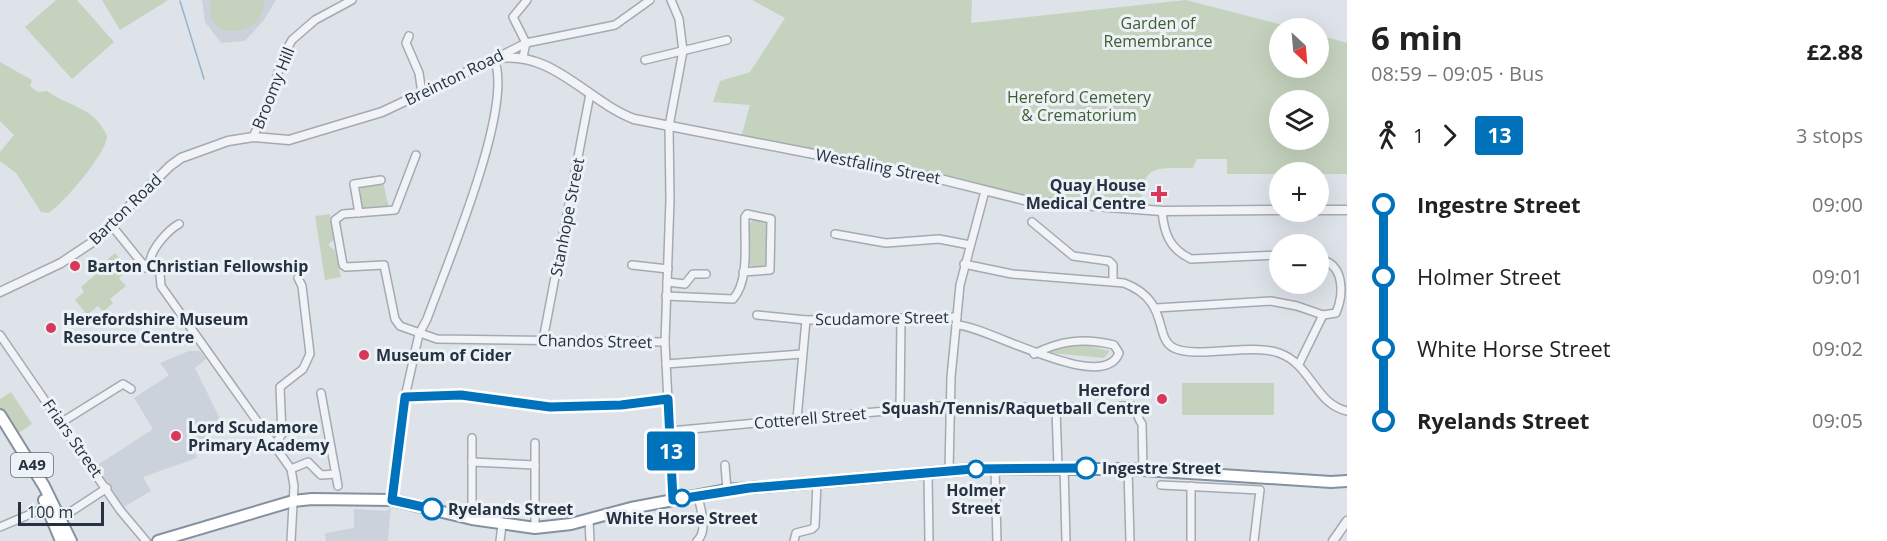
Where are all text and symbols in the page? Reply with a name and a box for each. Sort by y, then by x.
park label: Garden of Remembrance [1103,12,1213,52]
text: 6 min [1371,15,1463,60]
north arrow [1269,18,1329,78]
map controls [1269,18,1329,294]
text: £2.88 [1806,36,1863,66]
street label: Broomy Hill [246,44,300,132]
street label: Breinton Road [401,44,507,110]
text: 08:59 – 09:05 · Bus [1371,60,1544,87]
park label: Hereford Cemetery & Crematorium [1007,86,1152,126]
button: layers [1269,90,1329,150]
icon: walk [1371,119,1404,152]
icon: forward [1433,119,1466,152]
text: 13 [1487,121,1511,149]
text: 1 [1413,122,1424,149]
text: 3 stops [1796,122,1863,149]
street label: Westfaling Street [814,143,943,189]
street label: Stanhope Street [545,156,589,278]
button: + [1269,162,1329,222]
street label: Barton Road [84,169,166,249]
place label: Quay House Medical Centre [1026,174,1146,214]
marker: Quay House Medical Centre [1150,185,1168,203]
text: Ingestre Street [1417,189,1581,219]
text: 09:00 [1812,191,1863,218]
button: − [1269,234,1329,294]
place label: Barton Christian Fellowship [87,255,308,277]
marker: Barton Christian Fellowship [68,259,82,273]
text: Holmer Street [1417,261,1561,291]
text: 09:01 [1812,263,1863,290]
street label: Scudamore Street [815,306,949,330]
place label: Herefordshire Museum Resource Centre [63,308,248,348]
marker: Herefordshire Museum Resource Centre [44,321,58,335]
street label: Chandos Street [538,329,653,353]
text: White Horse Street [1417,333,1611,363]
text: 09:02 [1812,335,1863,362]
place label: Museum of Cider [376,344,512,366]
marker: Museum of Cider [357,348,371,362]
place label: Hereford Squash/Tennis/Raquetball Centre [882,379,1150,419]
marker: Hereford Squash/Tennis/Raquetball Centre [1155,392,1169,406]
street label: Friars Street [38,395,108,482]
street label: Cotterell Street [753,402,867,434]
text: Ryelands Street [1417,405,1589,435]
text: 09:05 [1812,407,1863,434]
place label: Lord Scudamore Primary Academy [188,416,330,456]
marker: Lord Scudamore Primary Academy [169,429,183,443]
line badge: 13 [644,432,698,470]
text: 13 [659,437,683,465]
road number: A49 [11,453,53,477]
marker: Ingestre Street [1075,457,1097,479]
place label: Ingestre Street [1102,457,1221,479]
marker: Holmer Street [967,460,985,478]
place label: Holmer Street [946,479,1006,519]
marker: White Horse Street [673,489,691,507]
marker: Ryelands Street [421,498,443,520]
place label: Ryelands Street [448,498,573,520]
scale bar [18,499,104,526]
text: 100 m [27,501,73,523]
place label: White Horse Street [606,507,758,529]

